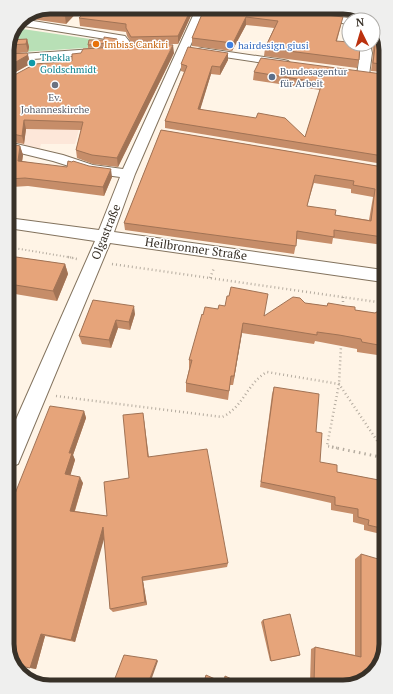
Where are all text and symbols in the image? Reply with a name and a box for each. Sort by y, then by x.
north arrow [341,12,381,52]
text: N [355,15,366,29]
place label: Imbiss Cankiri [104,38,168,51]
marker: Imbiss Cankiri [91,39,101,49]
place label: hairdesign giusi [238,39,309,52]
marker: hairdesign giusi [225,40,235,50]
place label: Thekla Goldschmidt [40,51,97,76]
marker: Thekla Goldschmidt [27,58,37,68]
place label: Bundesagentur für Arbeit [280,65,347,90]
marker: Bundesagentur für Arbeit [267,72,277,82]
marker: Ev. Johanneskirche [50,80,60,90]
place label: Ev. Johanneskirche [21,91,89,116]
street label: Olgastraße [88,202,124,262]
street label: Heilbronner Straße [144,234,248,263]

